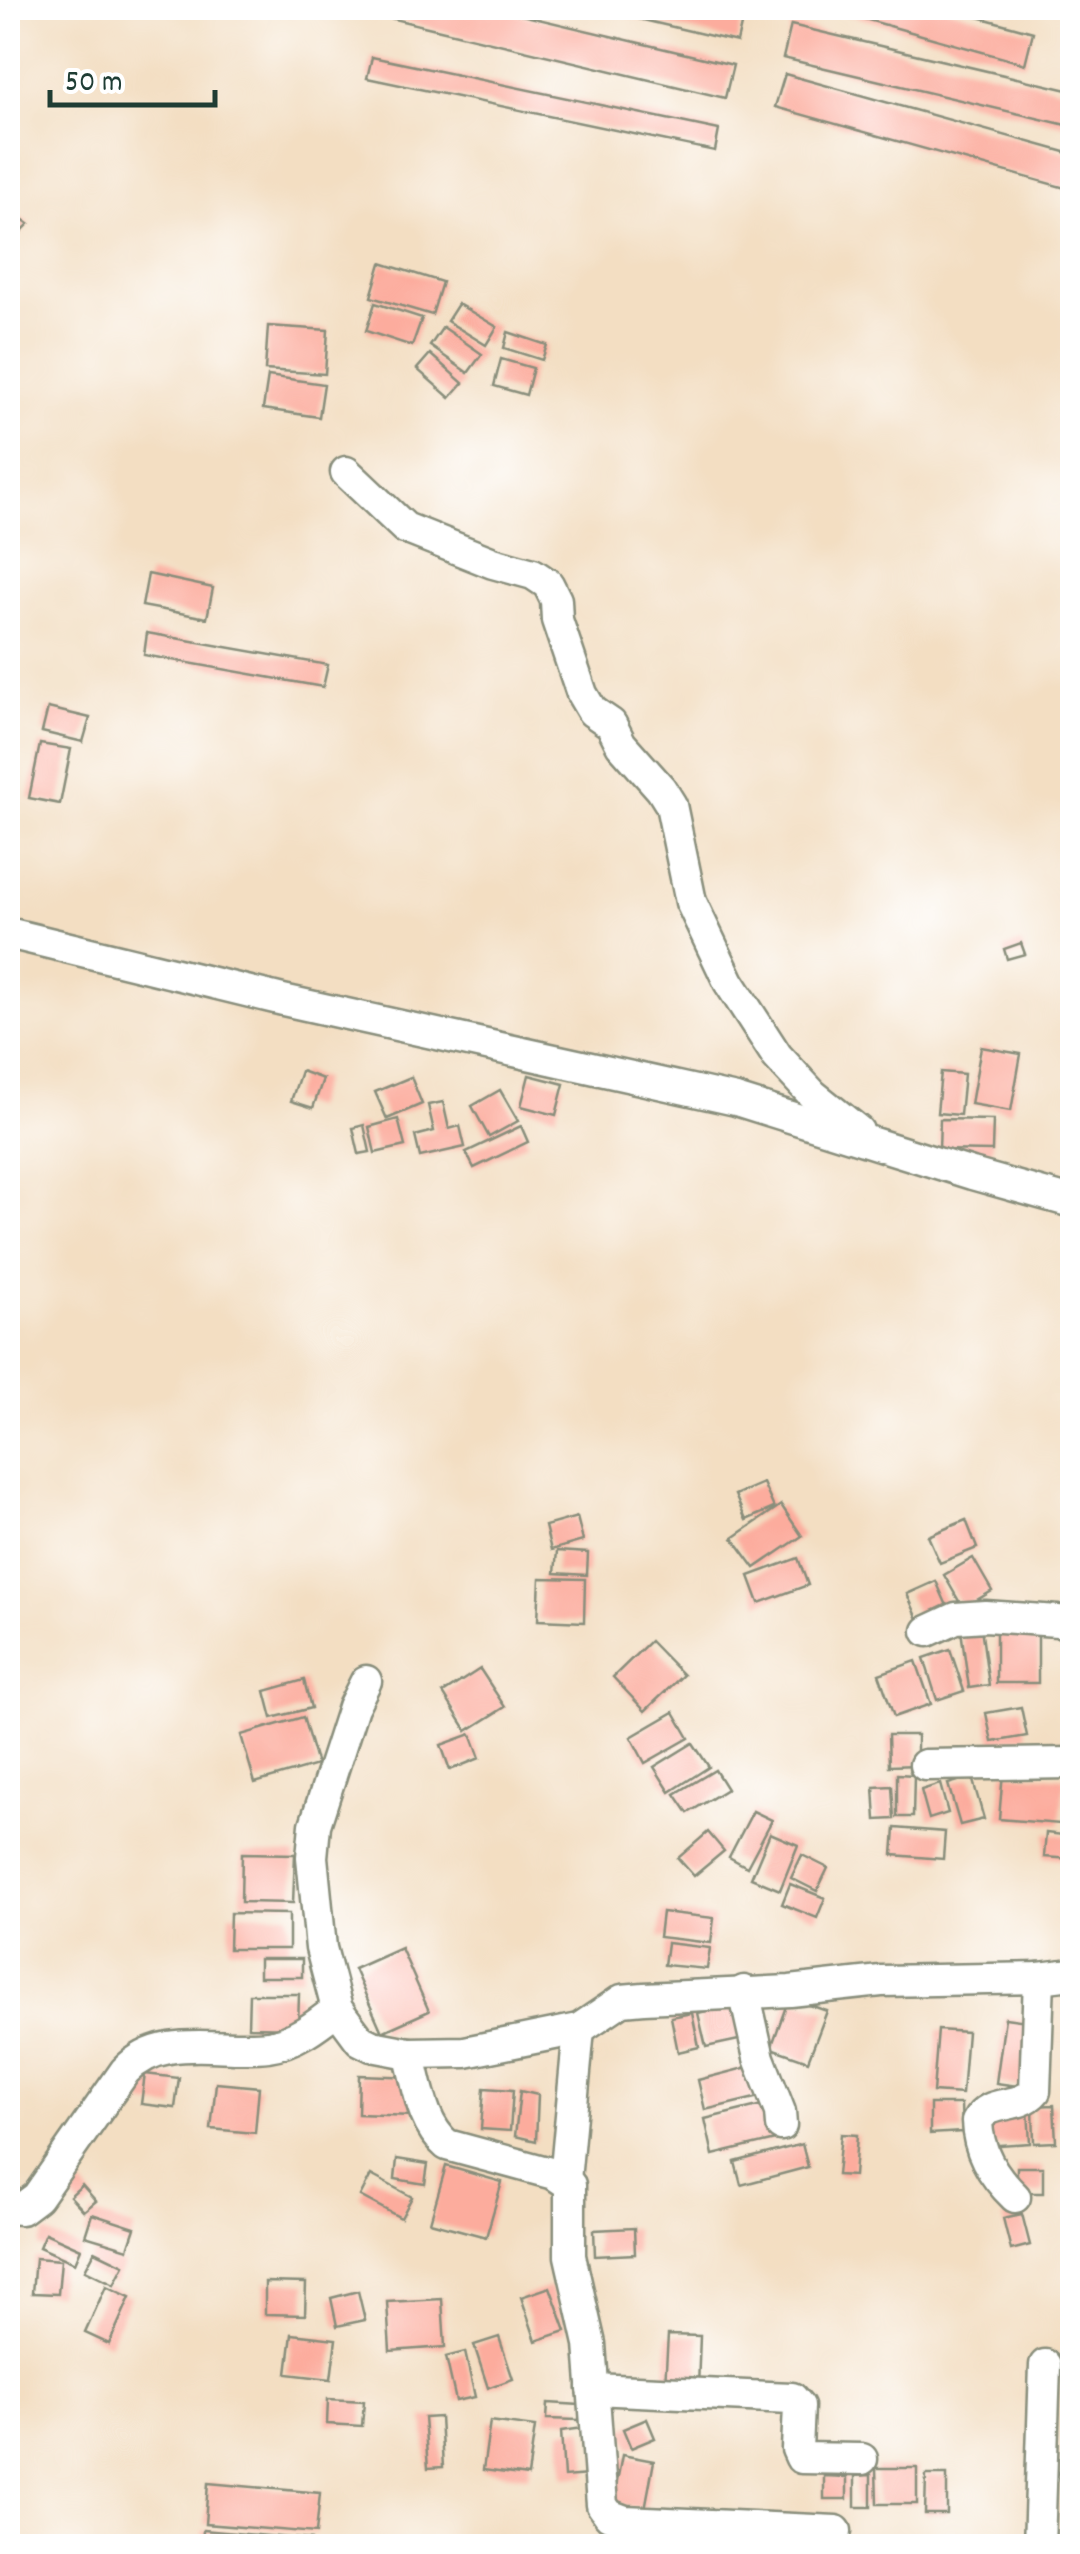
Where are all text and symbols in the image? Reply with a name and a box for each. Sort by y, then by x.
scale bar [50,45,215,107]
text: 50 m [65,63,123,106]

